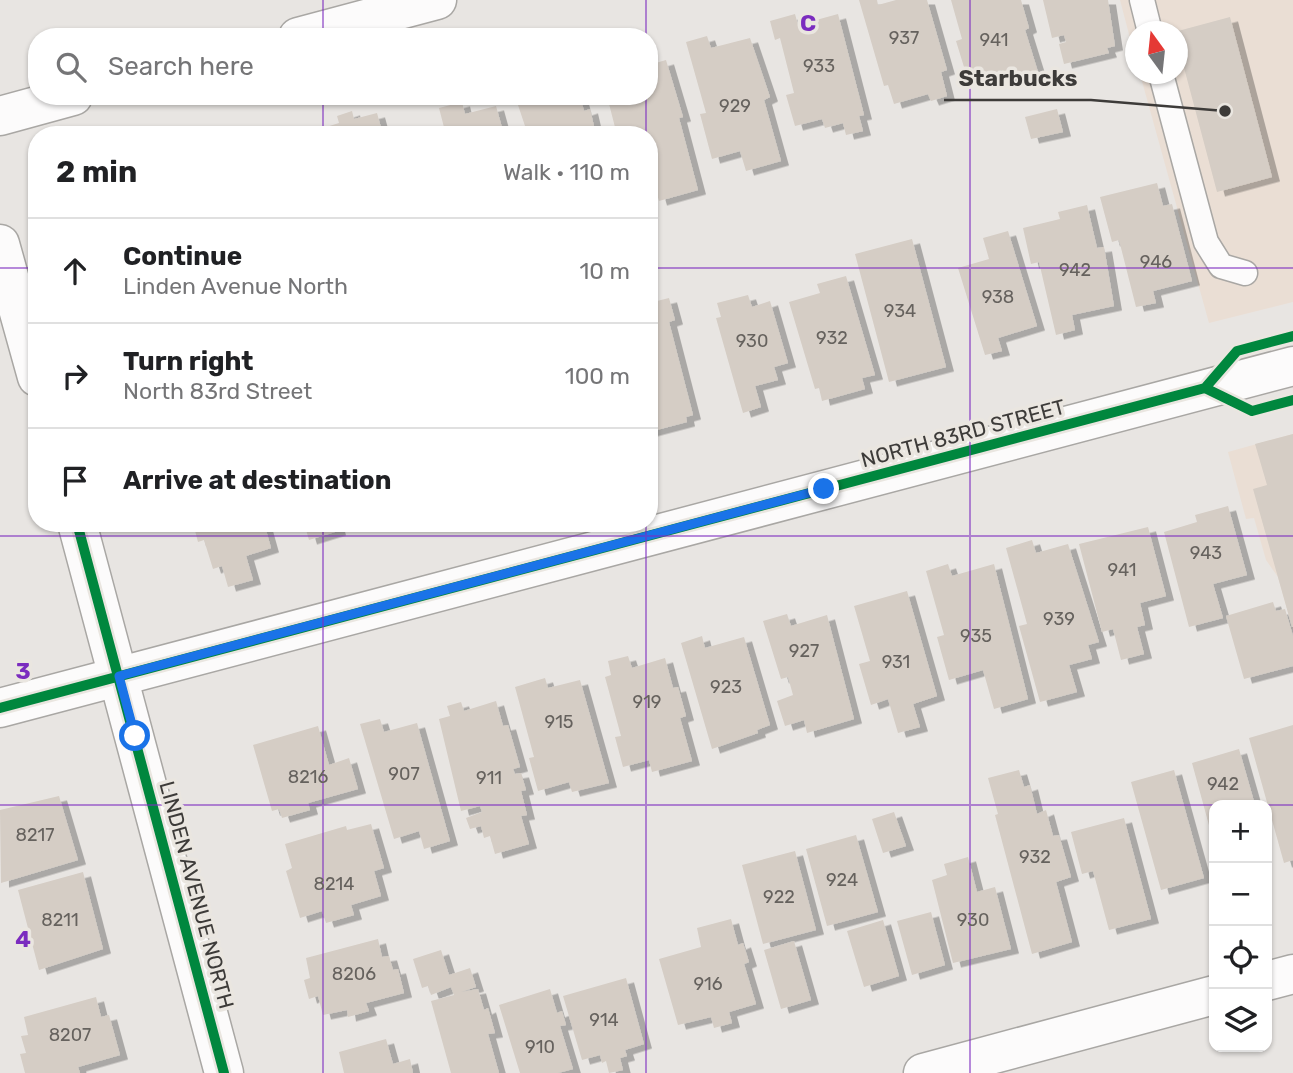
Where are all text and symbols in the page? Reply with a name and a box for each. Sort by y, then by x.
text: C [800,9,816,37]
north arrow [1125,21,1188,84]
house number: 937 [889,27,919,49]
search box [28,28,658,105]
house number: 941 [980,29,1008,51]
icon: search [52,48,90,86]
text: Search here [108,51,254,82]
house number: 933 [803,55,835,77]
callout: Starbucks [944,56,1091,100]
text: Starbucks [959,64,1078,92]
house number: 929 [719,95,751,117]
text: 2 min [56,154,137,190]
text: Walk · 110 m [503,158,630,186]
text: Continue [123,241,242,272]
house number: 946 [1140,251,1172,273]
icon: ahead [56,252,94,290]
text: 10 m [579,257,630,285]
house number: 942 [1059,259,1091,281]
text: Linden Avenue North [123,272,348,300]
house number: 938 [982,286,1014,308]
house number: 934 [884,300,916,322]
house number: 932 [816,327,848,349]
house number: 930 [736,330,768,352]
text: Turn right [123,346,253,377]
icon: right [56,357,94,395]
text: 100 m [565,362,630,390]
text: North 83rd Street [123,377,312,405]
street label: NORTH 83RD STREET [858,394,1068,472]
icon: arrive [56,462,94,500]
text: Arrive at destination [123,465,391,496]
route end [808,473,839,504]
house number: 943 [1190,542,1222,564]
house number: 941 [1108,559,1136,581]
house number: 939 [1043,608,1075,630]
house number: 935 [960,625,992,647]
house number: 927 [789,640,819,662]
house number: 931 [882,651,910,673]
text: 3 [15,657,31,685]
house number: 923 [710,676,742,698]
house number: 919 [632,691,662,713]
house number: 915 [544,711,574,733]
route start [119,720,150,751]
house number: 907 [388,763,420,785]
house number: 8216 [288,766,328,788]
house number: 911 [476,767,502,789]
house number: 942 [1207,773,1239,795]
street label: LINDEN AVENUE NORTH [155,778,239,1012]
map controls [1209,800,1272,1052]
button: + [1209,800,1272,863]
house number: 8217 [16,824,54,846]
house number: 932 [1019,846,1051,868]
button: − [1209,863,1272,926]
house number: 924 [826,869,858,891]
house number: 8214 [314,873,354,895]
house number: 922 [763,886,795,908]
house number: 8211 [41,909,79,931]
house number: 930 [957,909,989,931]
text: 4 [15,925,31,953]
button: locate [1209,926,1272,989]
house number: 8206 [332,963,376,985]
house number: 916 [693,973,723,995]
button: layers [1209,989,1272,1052]
house number: 914 [589,1009,619,1031]
house number: 8207 [49,1024,91,1046]
house number: 910 [525,1036,555,1058]

